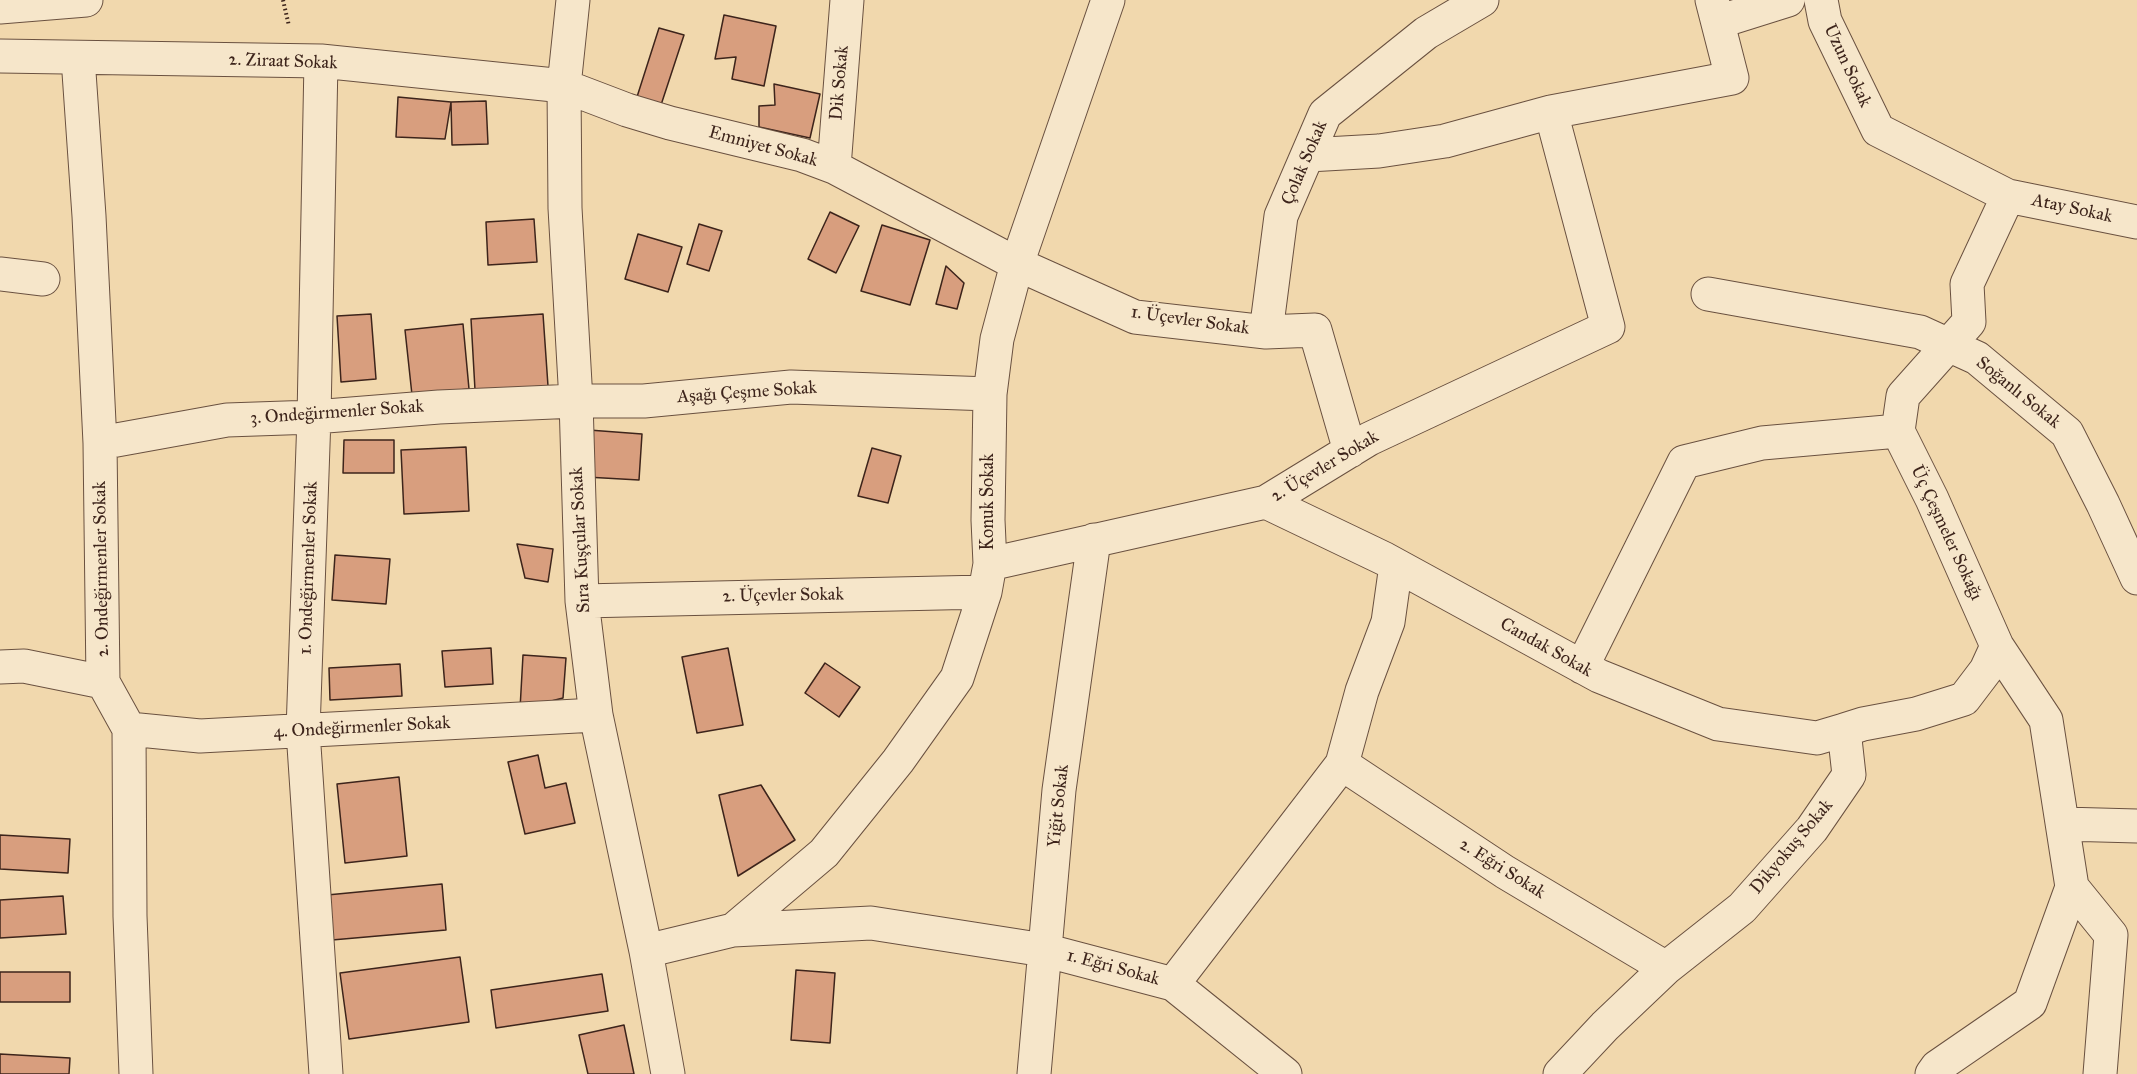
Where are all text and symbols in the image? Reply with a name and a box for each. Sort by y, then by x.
street label: Uzun Sokak [1818,21,1876,111]
street label: Dik Sokak [826,45,854,121]
street label: 2. Ziraat Sokak [228,49,338,75]
street label: Çolak Sokak [1277,117,1333,209]
street label: Emniyet Sokak [706,122,820,172]
street label: Atay Sokak [2030,190,2114,228]
street label: 1. Üçevler Sokak [1129,302,1251,340]
street label: Soğanlı Sokak [1971,352,2065,434]
street label: Aşağı Çeşme Sokak [676,377,818,409]
street label: 3. Ondeğirmenler Sokak [250,396,424,430]
street label: 2. Üçevler Sokak [1267,426,1383,508]
street label: Konuk Sokak [978,454,1000,550]
street label: Üç Çeşmeler Sokağı [1905,462,1987,604]
street label: Sıra Kuşçular Sokak [566,466,596,614]
street label: 2. Ondeğirmenler Sokak [90,481,114,657]
street label: 1. Ondeğirmenler Sokak [295,481,323,655]
street label: 2. Üçevler Sokak [722,584,844,608]
street label: Candak Sokak [1496,614,1596,682]
street label: 4. Ondeğirmenler Sokak [273,713,451,743]
street label: Yiğit Sokak [1044,763,1074,849]
street label: Dikyokuş Sokak [1746,795,1838,899]
street label: 2. Eğri Sokak [1455,834,1549,904]
street label: 1. Eğri Sokak [1064,945,1162,991]

